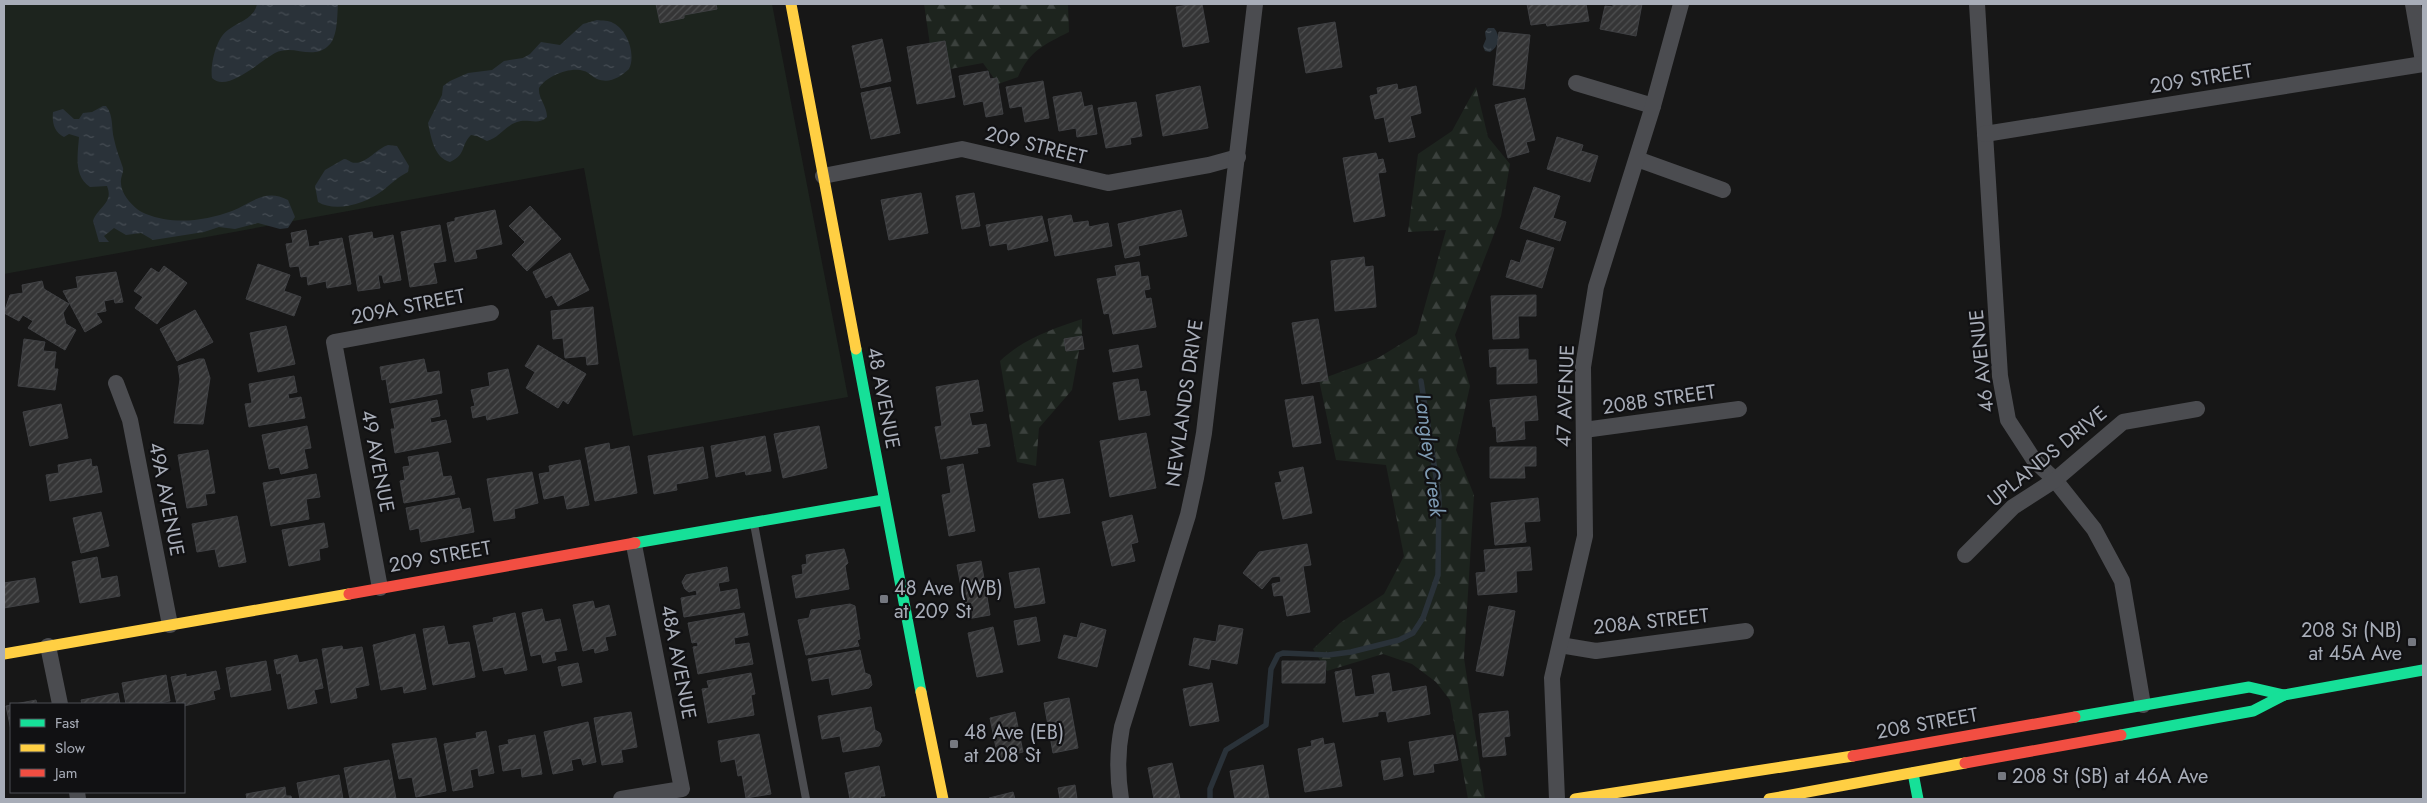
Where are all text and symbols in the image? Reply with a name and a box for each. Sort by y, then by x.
street label: 209 STREET [2148,56,2255,101]
street label: 209 STREET [982,119,1090,172]
street label: 209A STREET [349,281,468,332]
street label: 46 AVENUE [1962,308,2001,414]
street label: NEWLANDS DRIVE [1158,317,1211,489]
street label: 47 AVENUE [1549,344,1582,448]
street label: 48 AVENUE [859,345,908,451]
street label: 208B STREET [1600,377,1718,422]
water label: Langley Creek [1408,392,1453,519]
street label: UPLANDS DRIVE [1981,399,2113,514]
street label: 49 AVENUE [353,407,402,515]
street label: 49A AVENUE [141,440,192,559]
street label: 209 STREET [387,533,494,580]
place label: 48 Ave (WB) at 209 St [894,574,1003,626]
marker: 48 Ave (WB) at 209 St [878,593,890,605]
street label: 208A STREET [1592,601,1711,642]
street label: 48A AVENUE [653,602,704,722]
place label: 208 St (NB) at 45A Ave [2301,616,2402,668]
marker: 208 St (NB) at 45A Ave [2406,636,2418,648]
street label: 208 STREET [1874,700,1981,747]
legend [10,703,185,793]
text: Fast [55,712,79,734]
place label: 48 Ave (EB) at 208 St [964,718,1064,770]
text: Slow [55,737,86,759]
marker: 48 Ave (EB) at 208 St [948,738,960,750]
text: Jam [53,762,78,784]
place label: 208 St (SB) at 46A Ave [2012,762,2208,791]
marker: 208 St (SB) at 46A Ave [1996,770,2008,782]

